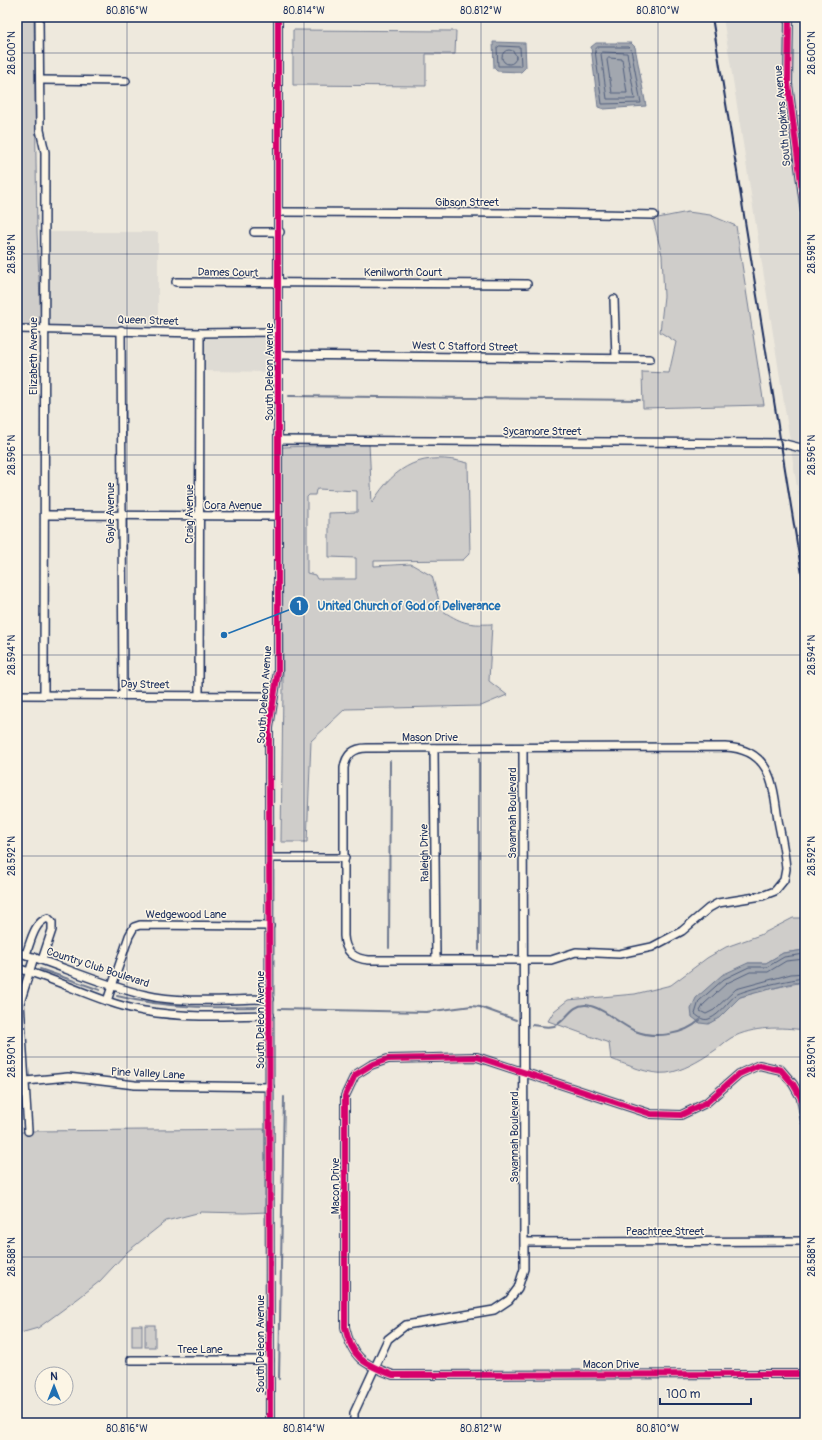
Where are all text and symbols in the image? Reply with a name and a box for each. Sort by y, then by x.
text: 80.816°W [106,5,148,17]
text: 80.814°W [283,5,325,17]
text: 80.812°W [460,5,502,17]
text: 80.810°W [637,5,680,17]
text: 28.600°N [6,31,18,75]
text: 28.600°N [806,31,818,75]
street label: South Hopkins Avenue [772,64,793,167]
street label: Gibson Street [435,196,499,209]
text: 28.598°N [6,234,18,274]
text: 28.598°N [806,234,818,274]
street label: Dames Court [197,265,259,280]
street label: Kenilworth Court [364,266,443,279]
street label: Queen Street [117,313,179,328]
street label: Elizabeth Avenue [27,317,40,395]
street label: South Deleon Avenue [263,322,276,421]
street label: West C Stafford Street [412,339,519,354]
street label: Sycamore Street [503,425,582,438]
text: 28.596°N [6,435,18,475]
text: 28.596°N [806,435,818,475]
street label: Gayle Avenue [104,482,117,544]
street label: Craig Avenue [183,484,196,544]
street label: Cora Avenue [204,499,263,512]
callout: United Church of God of Deliverance [289,594,508,618]
text: 1 [297,599,301,614]
text: United Church of God of Deliverance [318,599,502,614]
text: 28.594°N [6,635,18,675]
text: 28.594°N [806,635,818,675]
street label: South Deleon Avenue [255,645,274,745]
street label: Day Street [120,678,170,691]
street label: Mason Drive [402,731,458,744]
street label: Savannah Boulevard [506,767,519,859]
street label: Raleigh Drive [417,823,432,882]
text: 28.592°N [6,836,18,876]
text: 28.592°N [806,836,818,876]
street label: Wedgewood Lane [146,908,227,921]
street label: Country Club Boulevard [45,945,151,990]
street label: South Deleon Avenue [254,970,267,1069]
text: 28.590°N [6,1036,18,1078]
text: 28.590°N [806,1036,818,1078]
street label: Pine Valley Lane [111,1065,186,1082]
street label: Savannah Boulevard [508,1091,521,1183]
street label: Macon Drive [329,1157,342,1214]
street label: Peachtree Street [626,1225,705,1238]
text: 28.588°N [6,1237,18,1277]
text: 28.588°N [806,1237,818,1277]
street label: South Deleon Avenue [254,1294,267,1393]
street label: Tree Lane [177,1343,223,1356]
street label: Macon Drive [583,1358,640,1371]
north arrow [34,1366,74,1406]
text: N [50,1370,58,1383]
scale bar [660,1380,751,1406]
text: 100 m [666,1387,701,1402]
text: 80.816°W [106,1423,148,1435]
text: 80.814°W [283,1423,325,1435]
text: 80.812°W [460,1423,502,1435]
text: 80.810°W [637,1423,680,1435]

